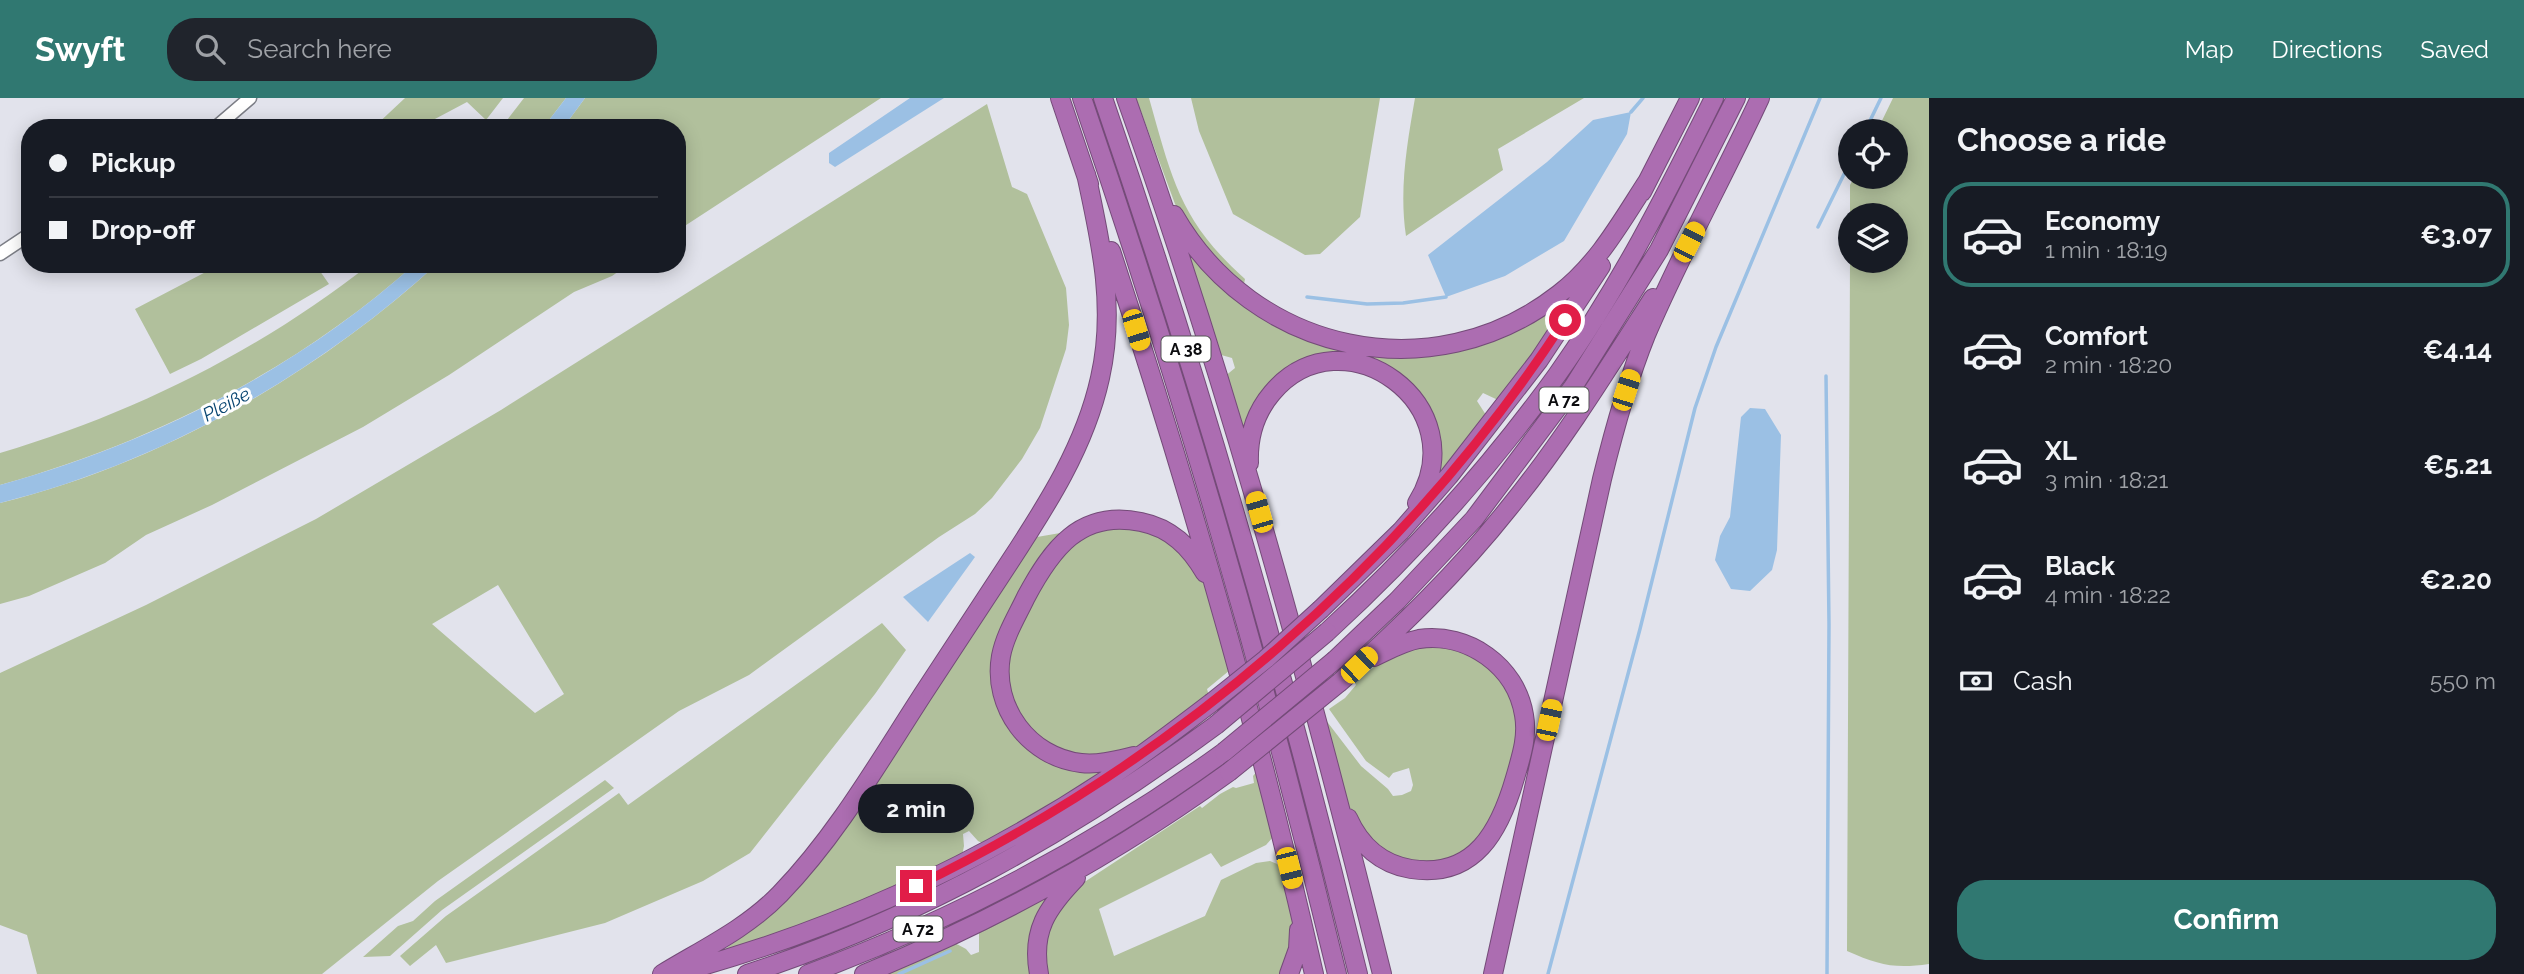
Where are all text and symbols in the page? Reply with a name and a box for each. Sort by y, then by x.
search box [167,18,657,81]
text: Swyft [35,30,125,69]
icon: search [191,30,229,68]
text: Search here [247,34,392,64]
text: Map [2185,35,2234,64]
text: Directions [2272,35,2382,64]
text: Saved [2420,35,2489,64]
map controls [1838,119,1908,273]
button: locate [1838,119,1908,189]
text: Choose a ride [1957,121,2166,158]
text: Pickup [91,148,176,178]
button: layers [1838,203,1908,273]
icon: car [1961,203,2024,266]
text: Economy [2045,206,2160,236]
text: Drop-off [91,215,195,245]
car [1671,219,1708,265]
text: €3.07 [2420,220,2492,250]
text: 1 min · 18:19 [2045,236,2167,263]
route start [1549,304,1581,336]
car [1120,307,1153,353]
icon: car [1961,318,2024,381]
text: Comfort [2045,321,2148,351]
text: €4.14 [2423,335,2492,365]
road number: A 38 [1162,336,1210,362]
text: 2 min · 18:20 [2045,351,2172,378]
car [1610,367,1643,413]
water label: Pleiße [198,382,254,426]
road number: A 72 [1540,388,1588,412]
icon: car [1961,433,2024,496]
text: XL [2045,436,2077,466]
text: €5.21 [2423,450,2492,480]
text: 3 min · 18:21 [2045,466,2168,493]
car [1244,489,1275,535]
icon: car [1961,548,2024,611]
text: Black [2045,551,2115,581]
text: €2.20 [2420,565,2492,595]
text: 4 min · 18:22 [2045,581,2171,608]
car [1337,643,1382,687]
icon: cash [1957,662,1995,700]
text: Cash [2013,666,2073,696]
text: 550 m [2430,667,2496,694]
car [1535,697,1564,743]
callout: 2 min [858,784,974,834]
text: 2 min [886,795,946,822]
car [1274,845,1305,891]
route end [900,870,932,902]
button: Confirm [1957,880,2496,960]
road number: A 72 [894,916,942,942]

